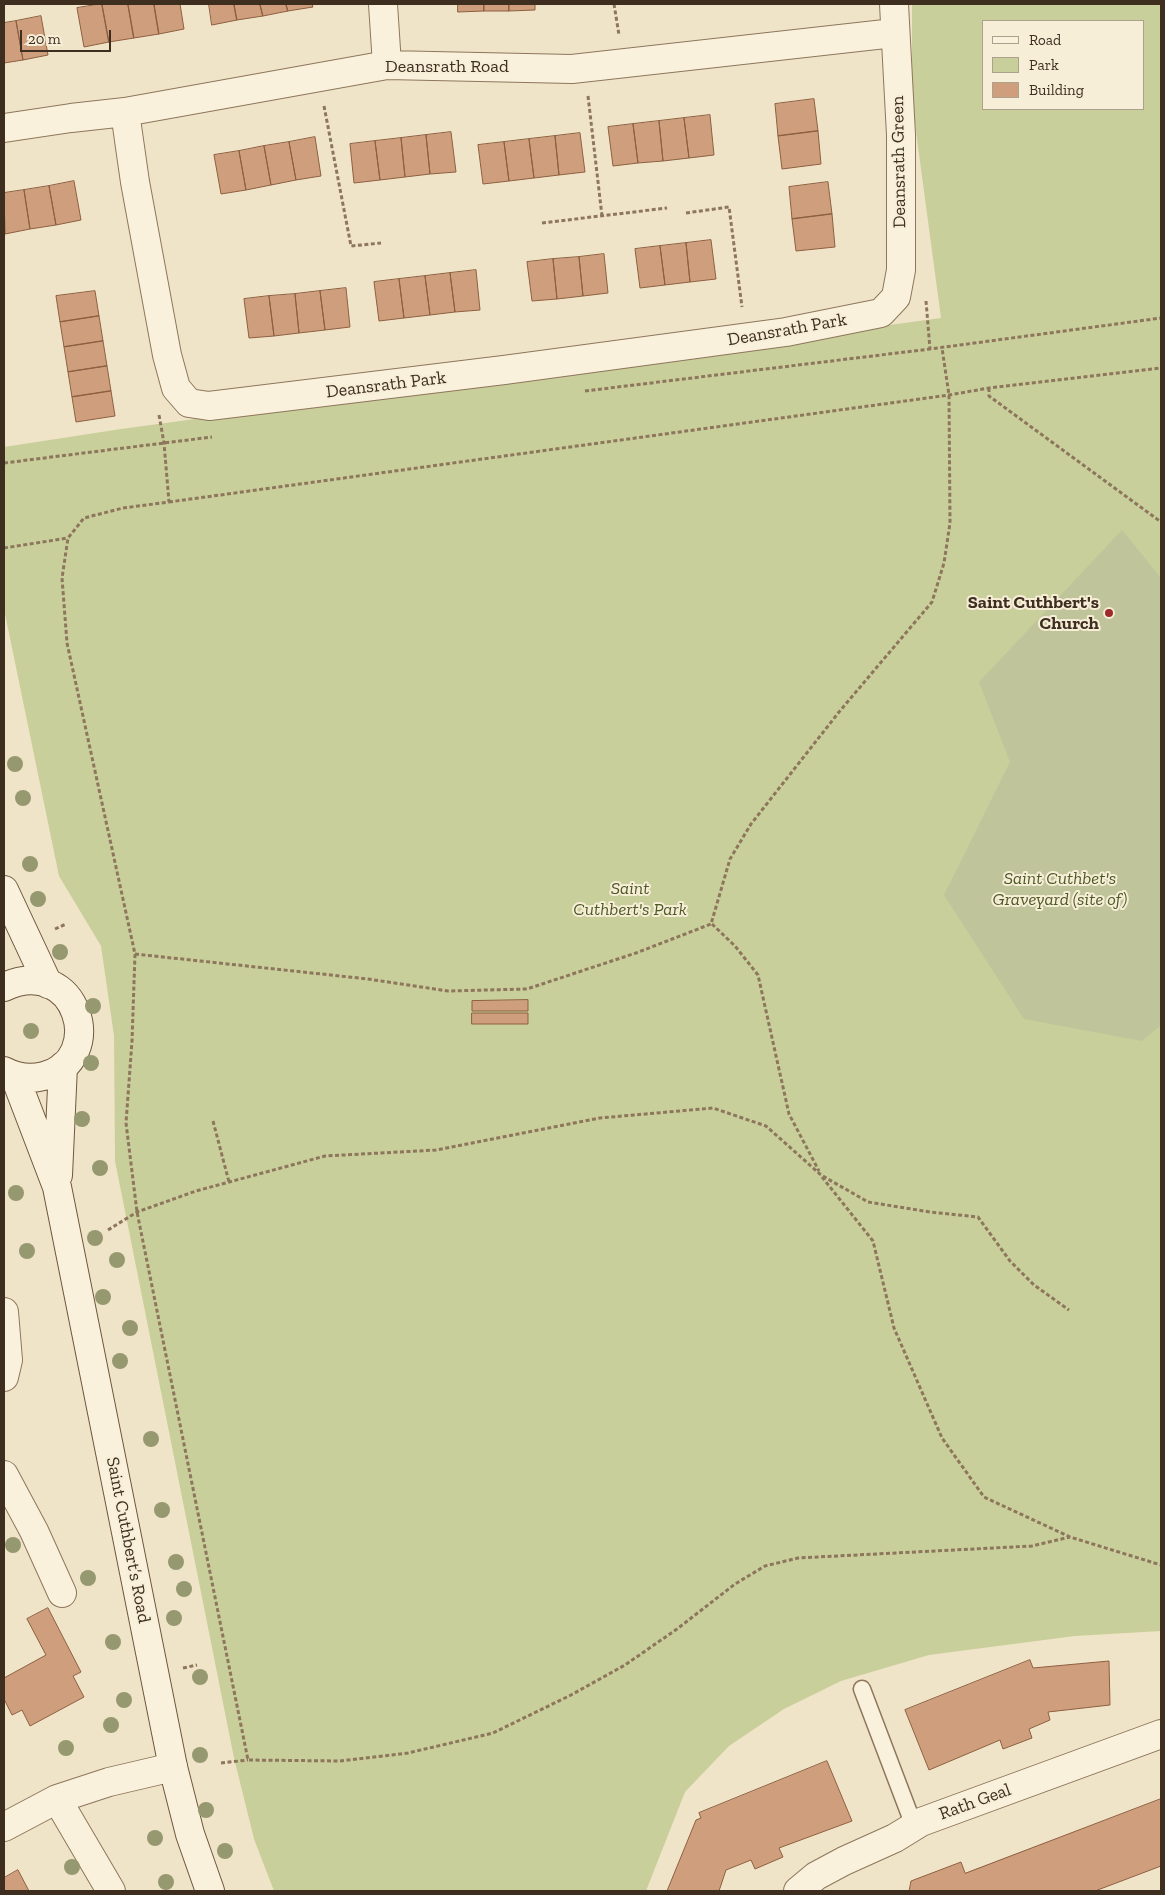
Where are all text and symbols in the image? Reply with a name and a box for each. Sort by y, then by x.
scale bar [22,20,114,52]
legend [982,20,1145,110]
text: 20 m [28,30,61,48]
text: Road [1029,31,1061,49]
street label: Deansrath Road [385,56,509,78]
text: Park [1029,56,1059,74]
text: Building [1029,81,1084,99]
street label: Deansrath Green [887,96,911,228]
street label: Deansrath Park [726,309,848,351]
street label: Deansrath Park [325,367,447,403]
place label: Saint Cuthbert's Church [968,592,1099,634]
marker: Saint Cuthbert's Church [1103,607,1115,619]
park label: Saint Cuthbet's Graveyard (site of) [993,868,1127,911]
park label: Saint Cuthbert's Park [573,878,687,921]
street label: Saint Cuthbert’s Road [101,1455,155,1625]
street label: Rath Geal [936,1779,1014,1825]

